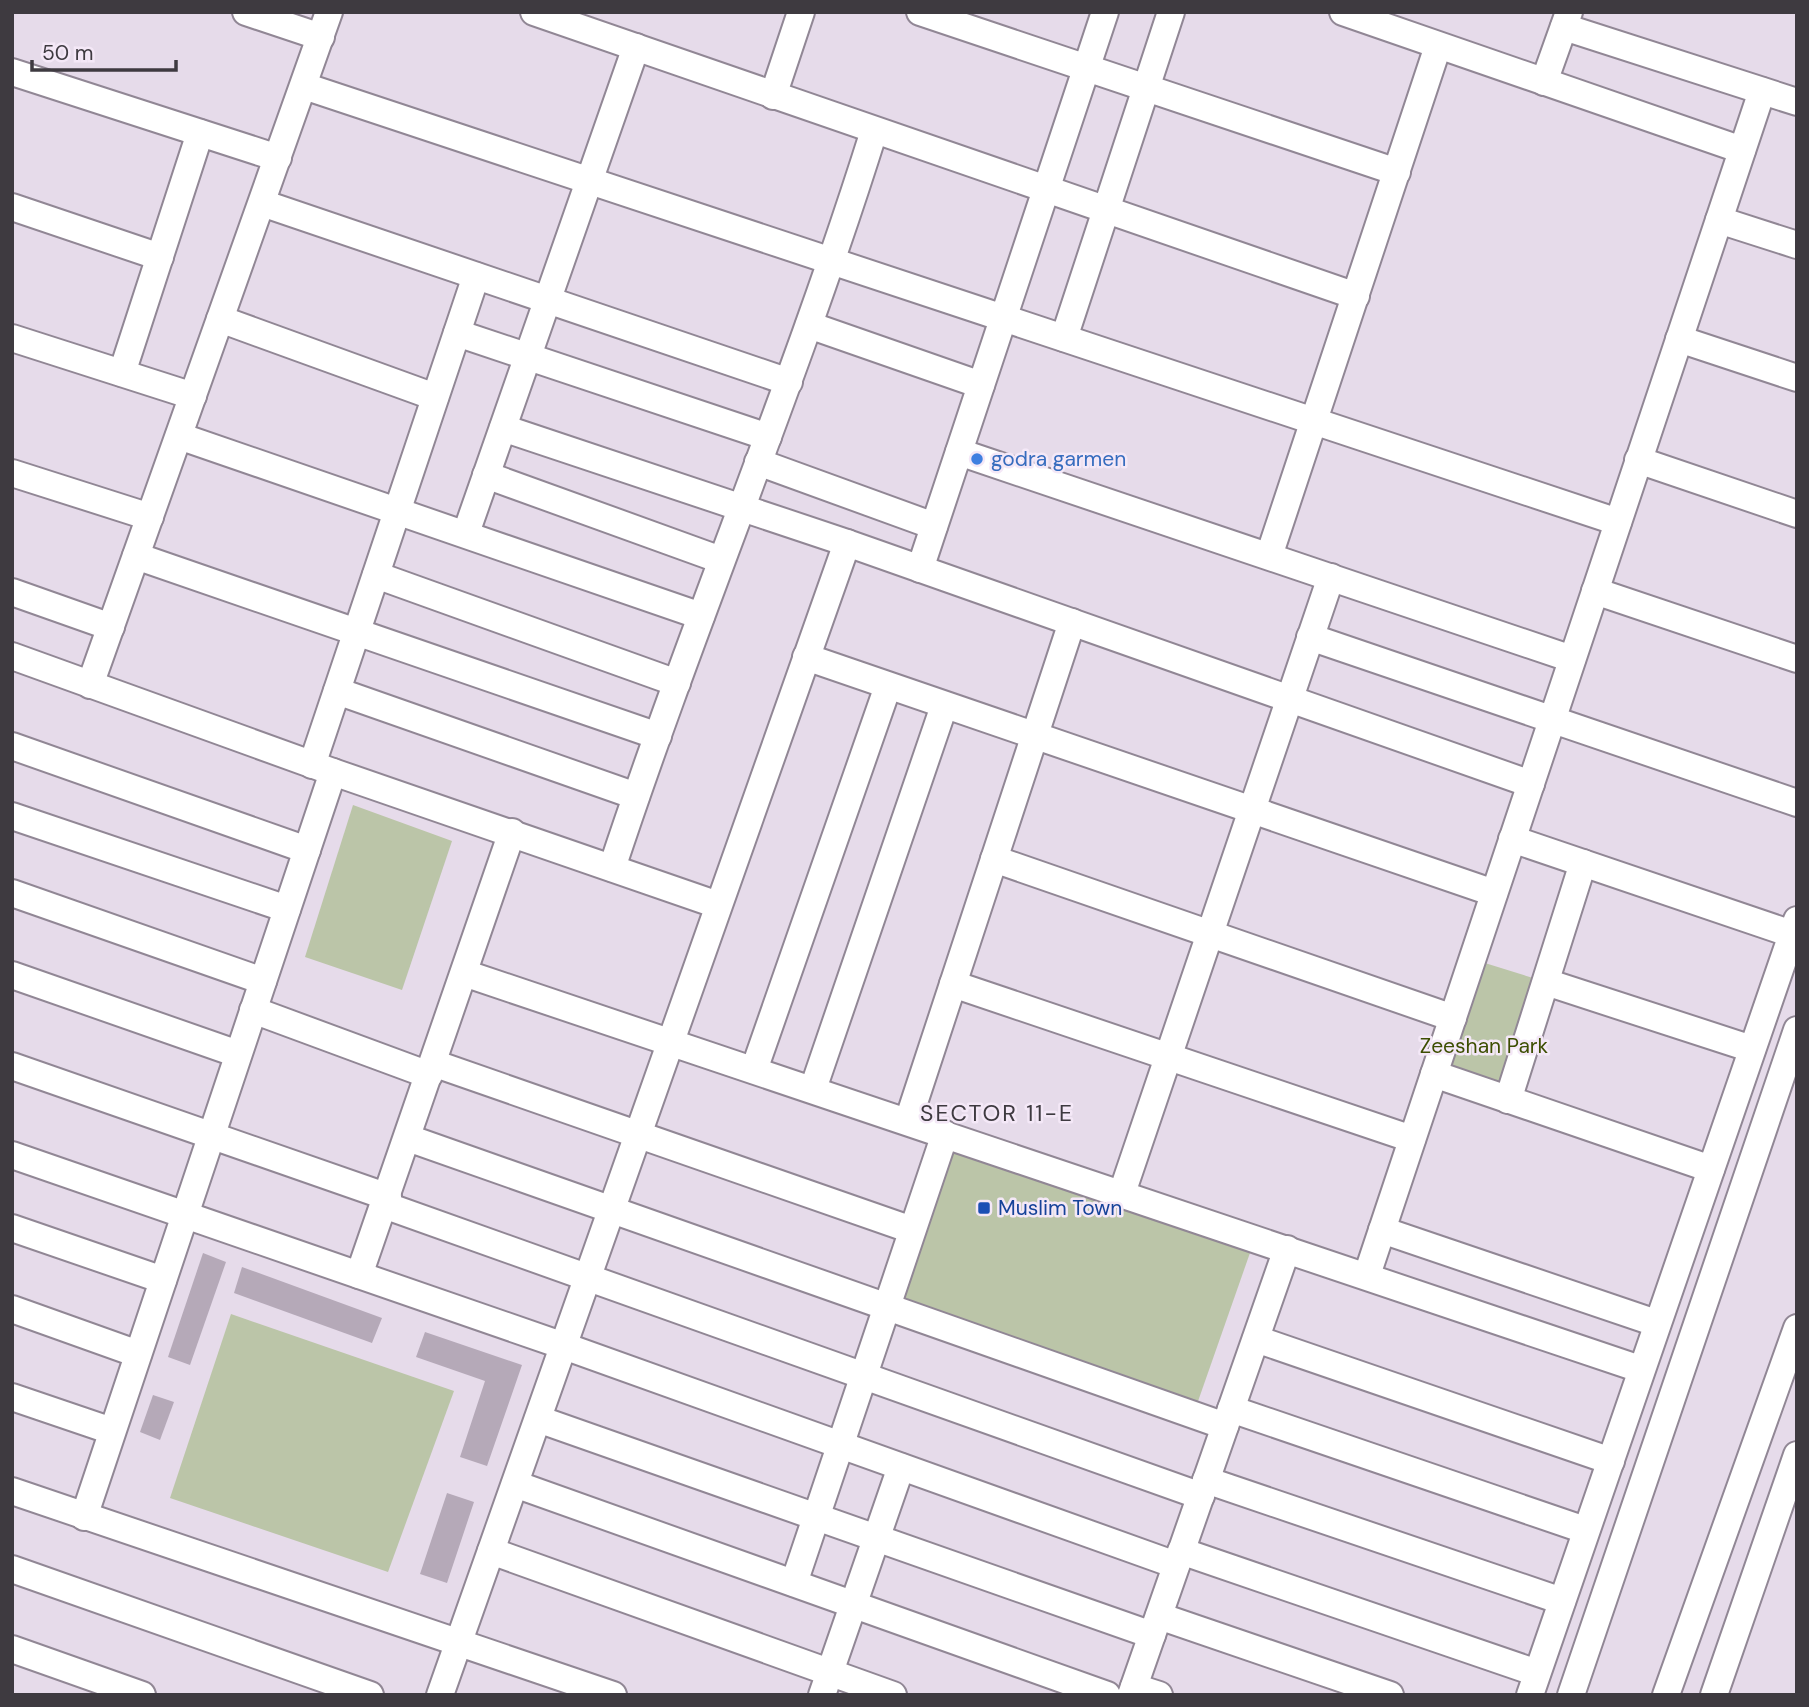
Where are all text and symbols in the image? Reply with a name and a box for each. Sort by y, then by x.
scale bar [32,28,175,72]
text: 50 m [42,39,93,67]
place label: godra garmen [991,445,1126,473]
marker: godra garmen [969,451,985,467]
park label: Zeeshan Park [1420,1032,1549,1060]
district label: SECTOR 11-E [920,1098,1074,1128]
place label: Muslim Town [998,1194,1122,1222]
marker: Muslim Town [976,1200,992,1216]

